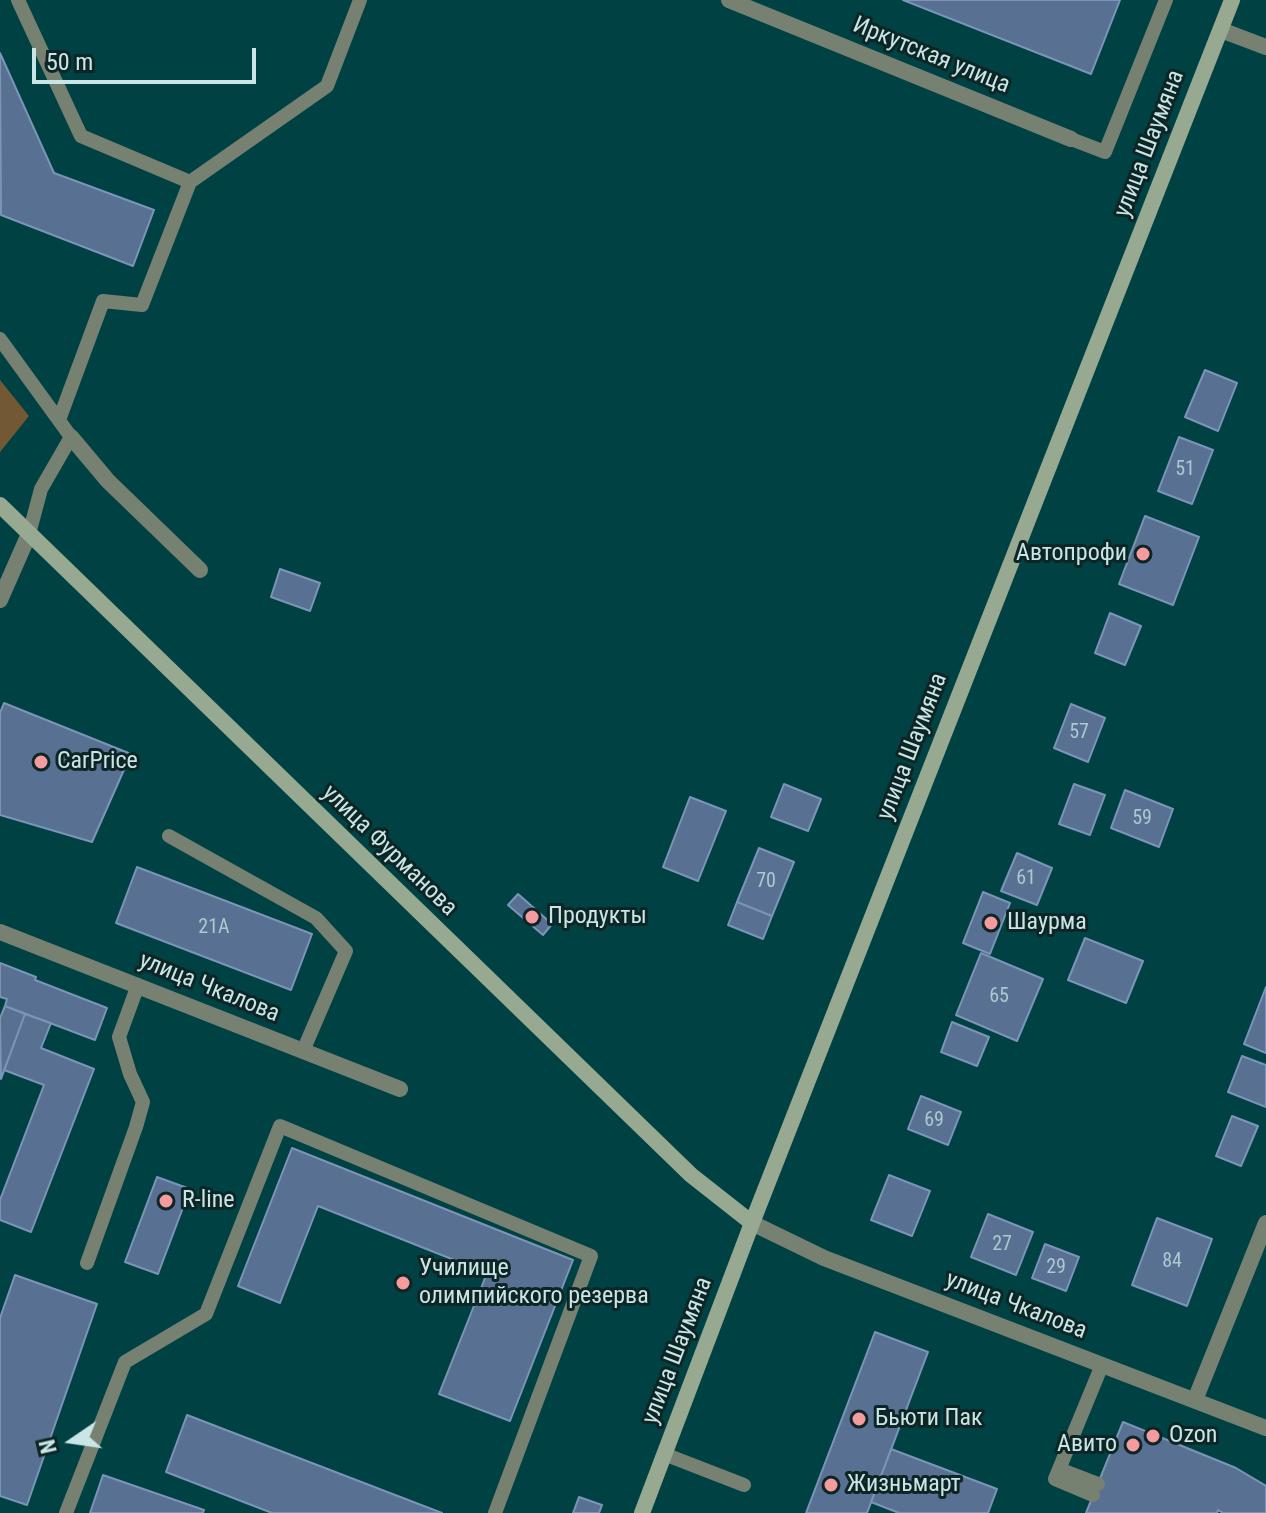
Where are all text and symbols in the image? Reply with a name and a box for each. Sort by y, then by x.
street label: Иркутская улица [848,11,1014,101]
scale bar [36,32,260,82]
text: 50 m [46,48,93,76]
street label: улица Шаумяна [1109,66,1191,222]
house number: 51 [1175,458,1195,482]
place label: Автопрофи [1016,540,1127,568]
marker: Автопрофи [1134,545,1152,563]
street label: улица Шаумяна [872,669,954,825]
house number: 57 [1069,721,1089,745]
place label: CarPrice [57,748,138,776]
marker: CarPrice [32,753,50,771]
street label: улица Фурманова [316,779,462,923]
house number: 59 [1132,807,1152,831]
house number: 61 [1016,867,1036,891]
house number: 70 [756,870,776,894]
place label: Продукты [548,903,647,931]
marker: Продукты [523,908,541,926]
place label: Шаурма [1007,909,1087,937]
marker: Шаурма [982,914,1000,932]
house number: 21А [198,916,230,940]
street label: улица Чкалова [135,947,283,1029]
house number: 65 [989,985,1009,1009]
house number: 69 [924,1109,944,1133]
place label: R-line [182,1187,235,1215]
marker: R-line [157,1192,175,1210]
house number: 27 [992,1233,1012,1257]
house number: 84 [1162,1250,1182,1274]
place label: Училище олимпийского резерва [419,1255,649,1311]
house number: 29 [1046,1256,1066,1280]
street label: улица Чкалова [941,1266,1091,1346]
street label: улица Шаумяна [637,1273,719,1429]
marker: Училище олимпийского резерва [394,1274,412,1292]
north arrow [32,1401,112,1481]
place label: Бьюти Пак [875,1405,982,1433]
marker: Бьюти Пак [850,1410,868,1428]
place label: Ozon [1169,1422,1217,1450]
marker: Ozon [1144,1427,1162,1445]
place label: Авито [1057,1431,1117,1459]
marker: Авито [1124,1436,1142,1454]
text: N [34,1437,62,1456]
place label: Жизньмарт [847,1471,961,1499]
marker: Жизньмарт [822,1476,840,1494]

